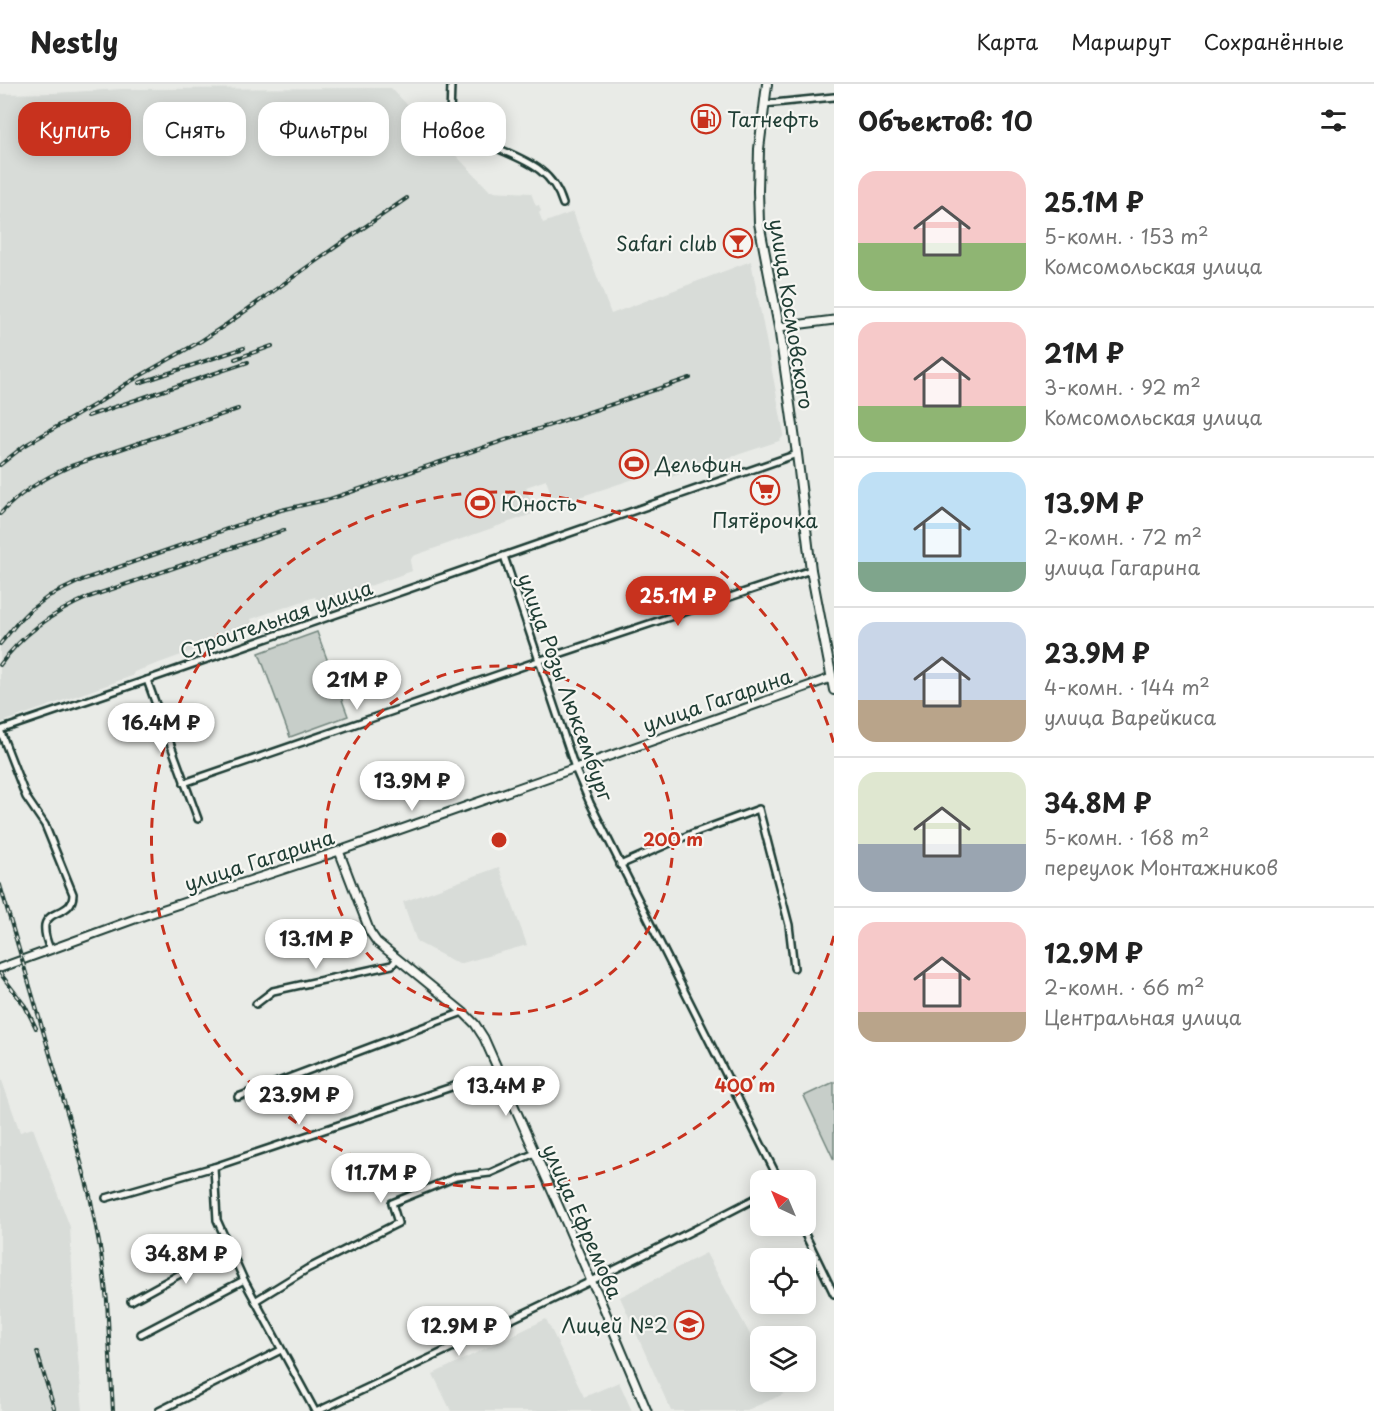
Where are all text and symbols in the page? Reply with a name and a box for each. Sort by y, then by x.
text: Nestly [30,20,118,63]
text: Карта [977,25,1038,57]
text: Маршрут [1071,25,1171,57]
text: Сохранённые [1204,25,1344,57]
text: Объектов: 10 [858,101,1033,140]
chip: Купить [18,102,131,156]
chip: Снять [143,102,246,156]
chip: Фильтры [258,102,389,156]
chip: Новое [401,102,506,156]
fuel station icon: Татнефть [690,103,722,135]
place label: Татнефть [727,104,819,134]
icon: filters [1317,104,1350,137]
text: 25.1M ₽ [1044,182,1144,221]
icon: home [906,195,978,267]
street label: улица Космовского [762,217,822,411]
text: 5-комн. · 153 m² [1044,221,1209,251]
bar icon: Safari club [722,227,754,259]
place label: Safari club [616,228,717,258]
text: Комсомольская улица [1044,251,1262,281]
text: 21M ₽ [1044,333,1124,372]
icon: home [906,346,978,418]
text: 3-комн. · 92 m² [1044,372,1201,402]
text: Комсомольская улица [1044,402,1262,432]
sports icon: Дельфин [618,448,650,480]
place label: Дельфин [654,449,742,479]
supermarket icon: Пятёрочка [749,474,781,506]
text: 13.9M ₽ [1044,483,1144,522]
sports icon: Юность [464,487,496,519]
place label: Юность [501,488,577,518]
icon: home [906,496,978,568]
place label: Пятёрочка [712,505,818,535]
text: 2-комн. · 72 m² [1044,522,1202,552]
text: улица Гагарина [1044,552,1200,582]
street label: улица Розы Люксембург [511,569,622,806]
street label: Строительная улица [176,572,377,666]
pin: 25.1M ₽ [623,576,733,627]
text: 25.1M ₽ [640,580,716,610]
text: 23.9M ₽ [1044,633,1150,672]
icon: home [906,646,978,718]
pin: 21M ₽ [315,660,399,711]
street label: улица Гагарина [638,660,796,740]
text: 21M ₽ [326,664,388,694]
text: 4-комн. · 144 m² [1044,672,1210,702]
text: улица Варейкиса [1044,702,1216,732]
pin: 16.4M ₽ [106,703,216,754]
text: 16.4M ₽ [122,707,200,737]
pin: 13.9M ₽ [357,761,467,812]
text: 13.9M ₽ [374,765,450,795]
text: 34.8M ₽ [1044,783,1151,822]
icon: home [906,796,978,868]
street label: улица Гагарина [180,821,338,898]
text: 5-комн. · 168 m² [1044,822,1209,852]
text: 200 m [643,825,703,852]
centre of rings [489,830,509,850]
text: переулок Монтажников [1044,852,1278,882]
pin: 13.1M ₽ [261,919,371,970]
text: 13.1M ₽ [279,923,353,953]
text: 12.9M ₽ [1044,933,1143,972]
icon: home [906,946,978,1018]
text: 2-комн. · 66 m² [1044,972,1205,1002]
text: Центральная улица [1044,1002,1241,1032]
pin: 13.4M ₽ [451,1066,561,1117]
text: 13.4M ₽ [467,1070,545,1100]
text: 400 m [715,1071,775,1098]
pin: 23.9M ₽ [244,1075,354,1126]
text: 23.9M ₽ [258,1079,340,1109]
street label: улица Ефремова [535,1139,631,1304]
pin: 11.7M ₽ [326,1153,436,1204]
text: 11.7M ₽ [345,1157,417,1187]
north arrow [750,1170,816,1236]
map controls [750,1170,816,1392]
pin: 34.8M ₽ [131,1234,241,1285]
text: 34.8M ₽ [145,1238,227,1268]
button: locate [750,1248,816,1314]
pin: 12.9M ₽ [404,1306,514,1357]
school or university icon: Лицей №2 [673,1309,705,1341]
text: 12.9M ₽ [421,1310,497,1340]
place label: Лицей №2 [562,1310,668,1340]
button: layers [750,1326,816,1392]

